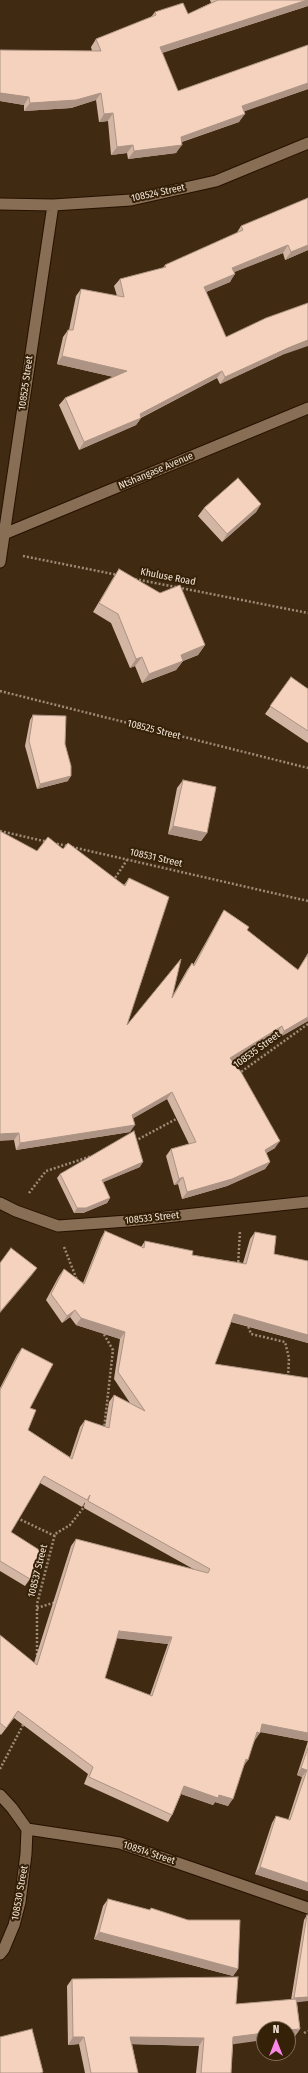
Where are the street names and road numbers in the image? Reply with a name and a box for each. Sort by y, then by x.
street label: 108524 Street [130,181,186,205]
street label: 108525 Street [16,355,36,411]
street label: Ntshangase Avenue [117,450,195,492]
street label: Khuluse Road [139,566,197,588]
street label: 108525 Street [126,718,182,742]
street label: 108531 Street [128,846,184,870]
street label: 108535 Street [231,1029,283,1071]
street label: 108533 Street [124,1209,180,1227]
street label: 108537 Street [26,1543,50,1599]
street label: 108514 Street [122,1839,176,1867]
street label: 108530 Street [9,1865,31,1921]

